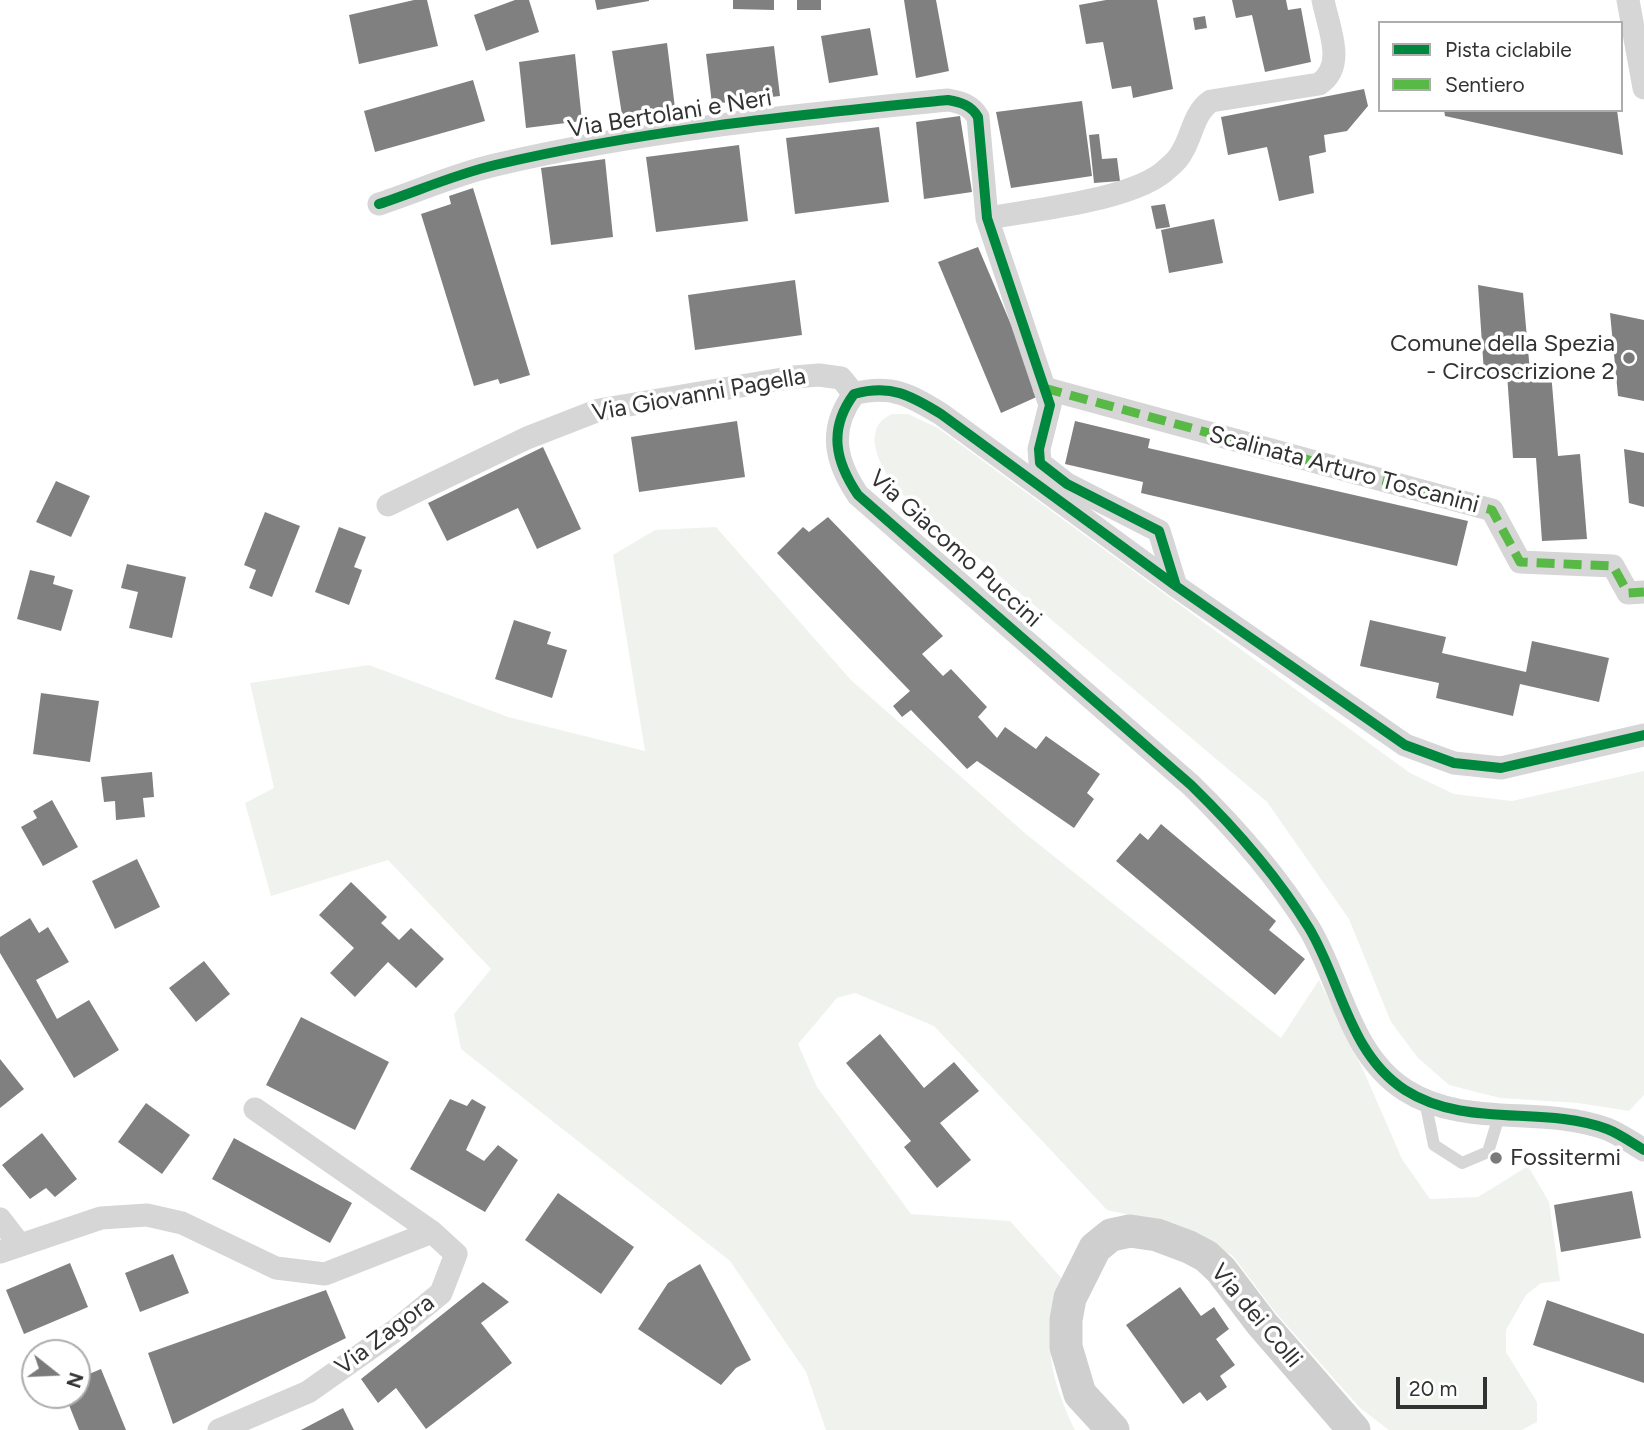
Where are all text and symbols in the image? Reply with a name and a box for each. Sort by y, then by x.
legend [1378,21,1623,112]
text: Pista ciclabile [1445,37,1572,62]
text: Sentiero [1445,72,1525,97]
street label: Via Bertolani e Neri [566,84,774,144]
place label: Comune della Spezia - Circoscrizione 2 [1390,330,1615,386]
marker: Comune della Spezia - Circoscrizione 2 [1621,350,1637,366]
street label: Via Giovanni Pagella [590,362,808,428]
street label: Scalinata Arturo Toscanini [1206,420,1482,520]
street label: Via Giacomo Puccini [863,464,1047,634]
place label: Fossitermi [1510,1144,1621,1172]
marker: Fossitermi [1488,1150,1504,1166]
street label: Via dei Colli [1204,1258,1308,1374]
street label: Via Zagora [330,1288,440,1382]
north arrow [21,1339,91,1409]
scale bar [1399,1364,1490,1408]
text: N [61,1369,88,1391]
text: 20 m [1409,1376,1457,1401]

